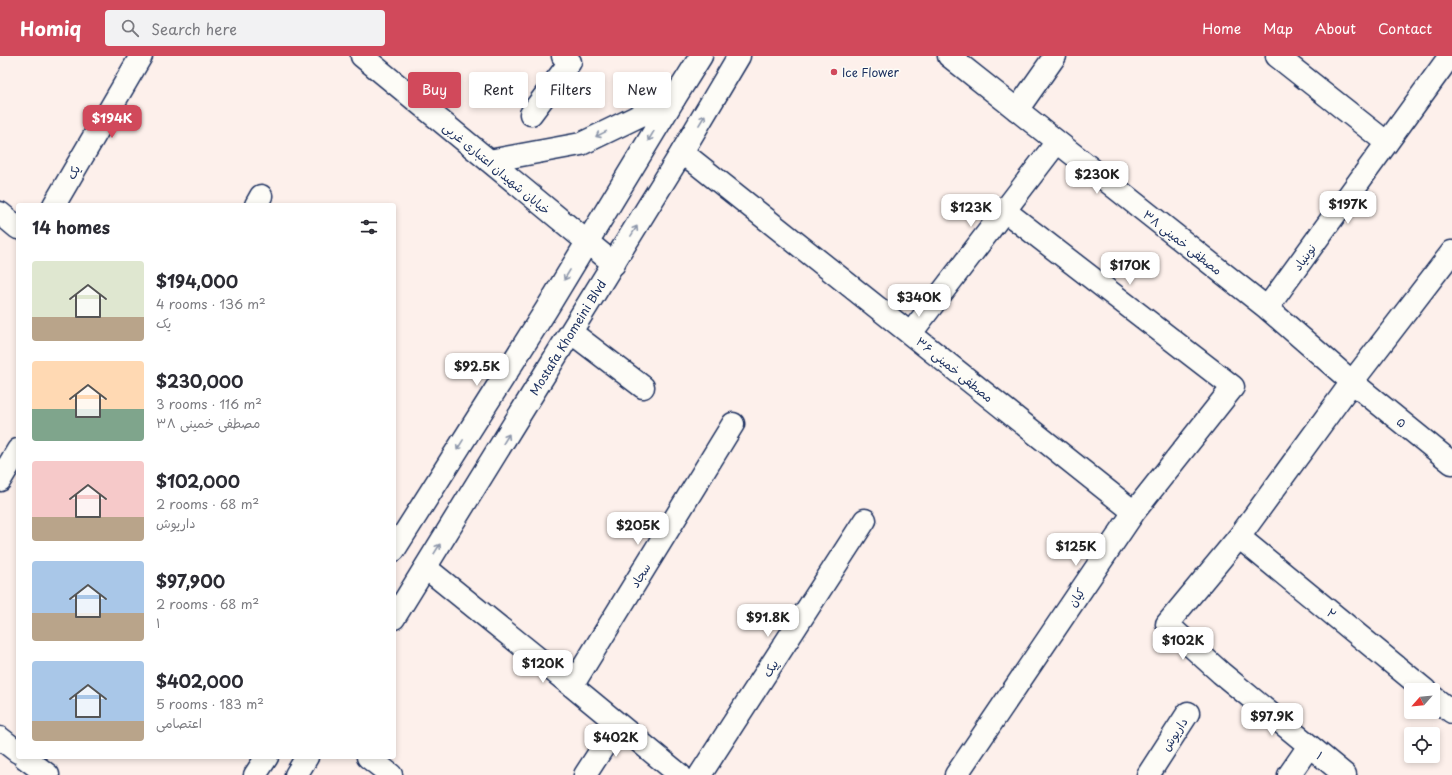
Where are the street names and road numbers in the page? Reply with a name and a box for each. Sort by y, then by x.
street label: خیابان شهیدان اعتباری غربی [439,118,555,218]
street label: یک [62,161,84,183]
street label: مصطفی خمینی ۳۸ [1140,205,1226,279]
street label: نوبنیاد [1288,240,1320,274]
street label: Mostafa Khomeini Blvd [525,276,610,399]
street label: مصطفی خمینی ۳۶ [912,332,998,406]
street label: ۵ [1393,412,1411,432]
street label: سجاد [625,559,655,591]
street label: کیان [1063,584,1089,610]
street label: ۲ [1323,603,1341,623]
street label: پیک [758,656,782,680]
street label: داریوش [1157,714,1191,754]
street label: ۱ [1313,747,1327,763]

